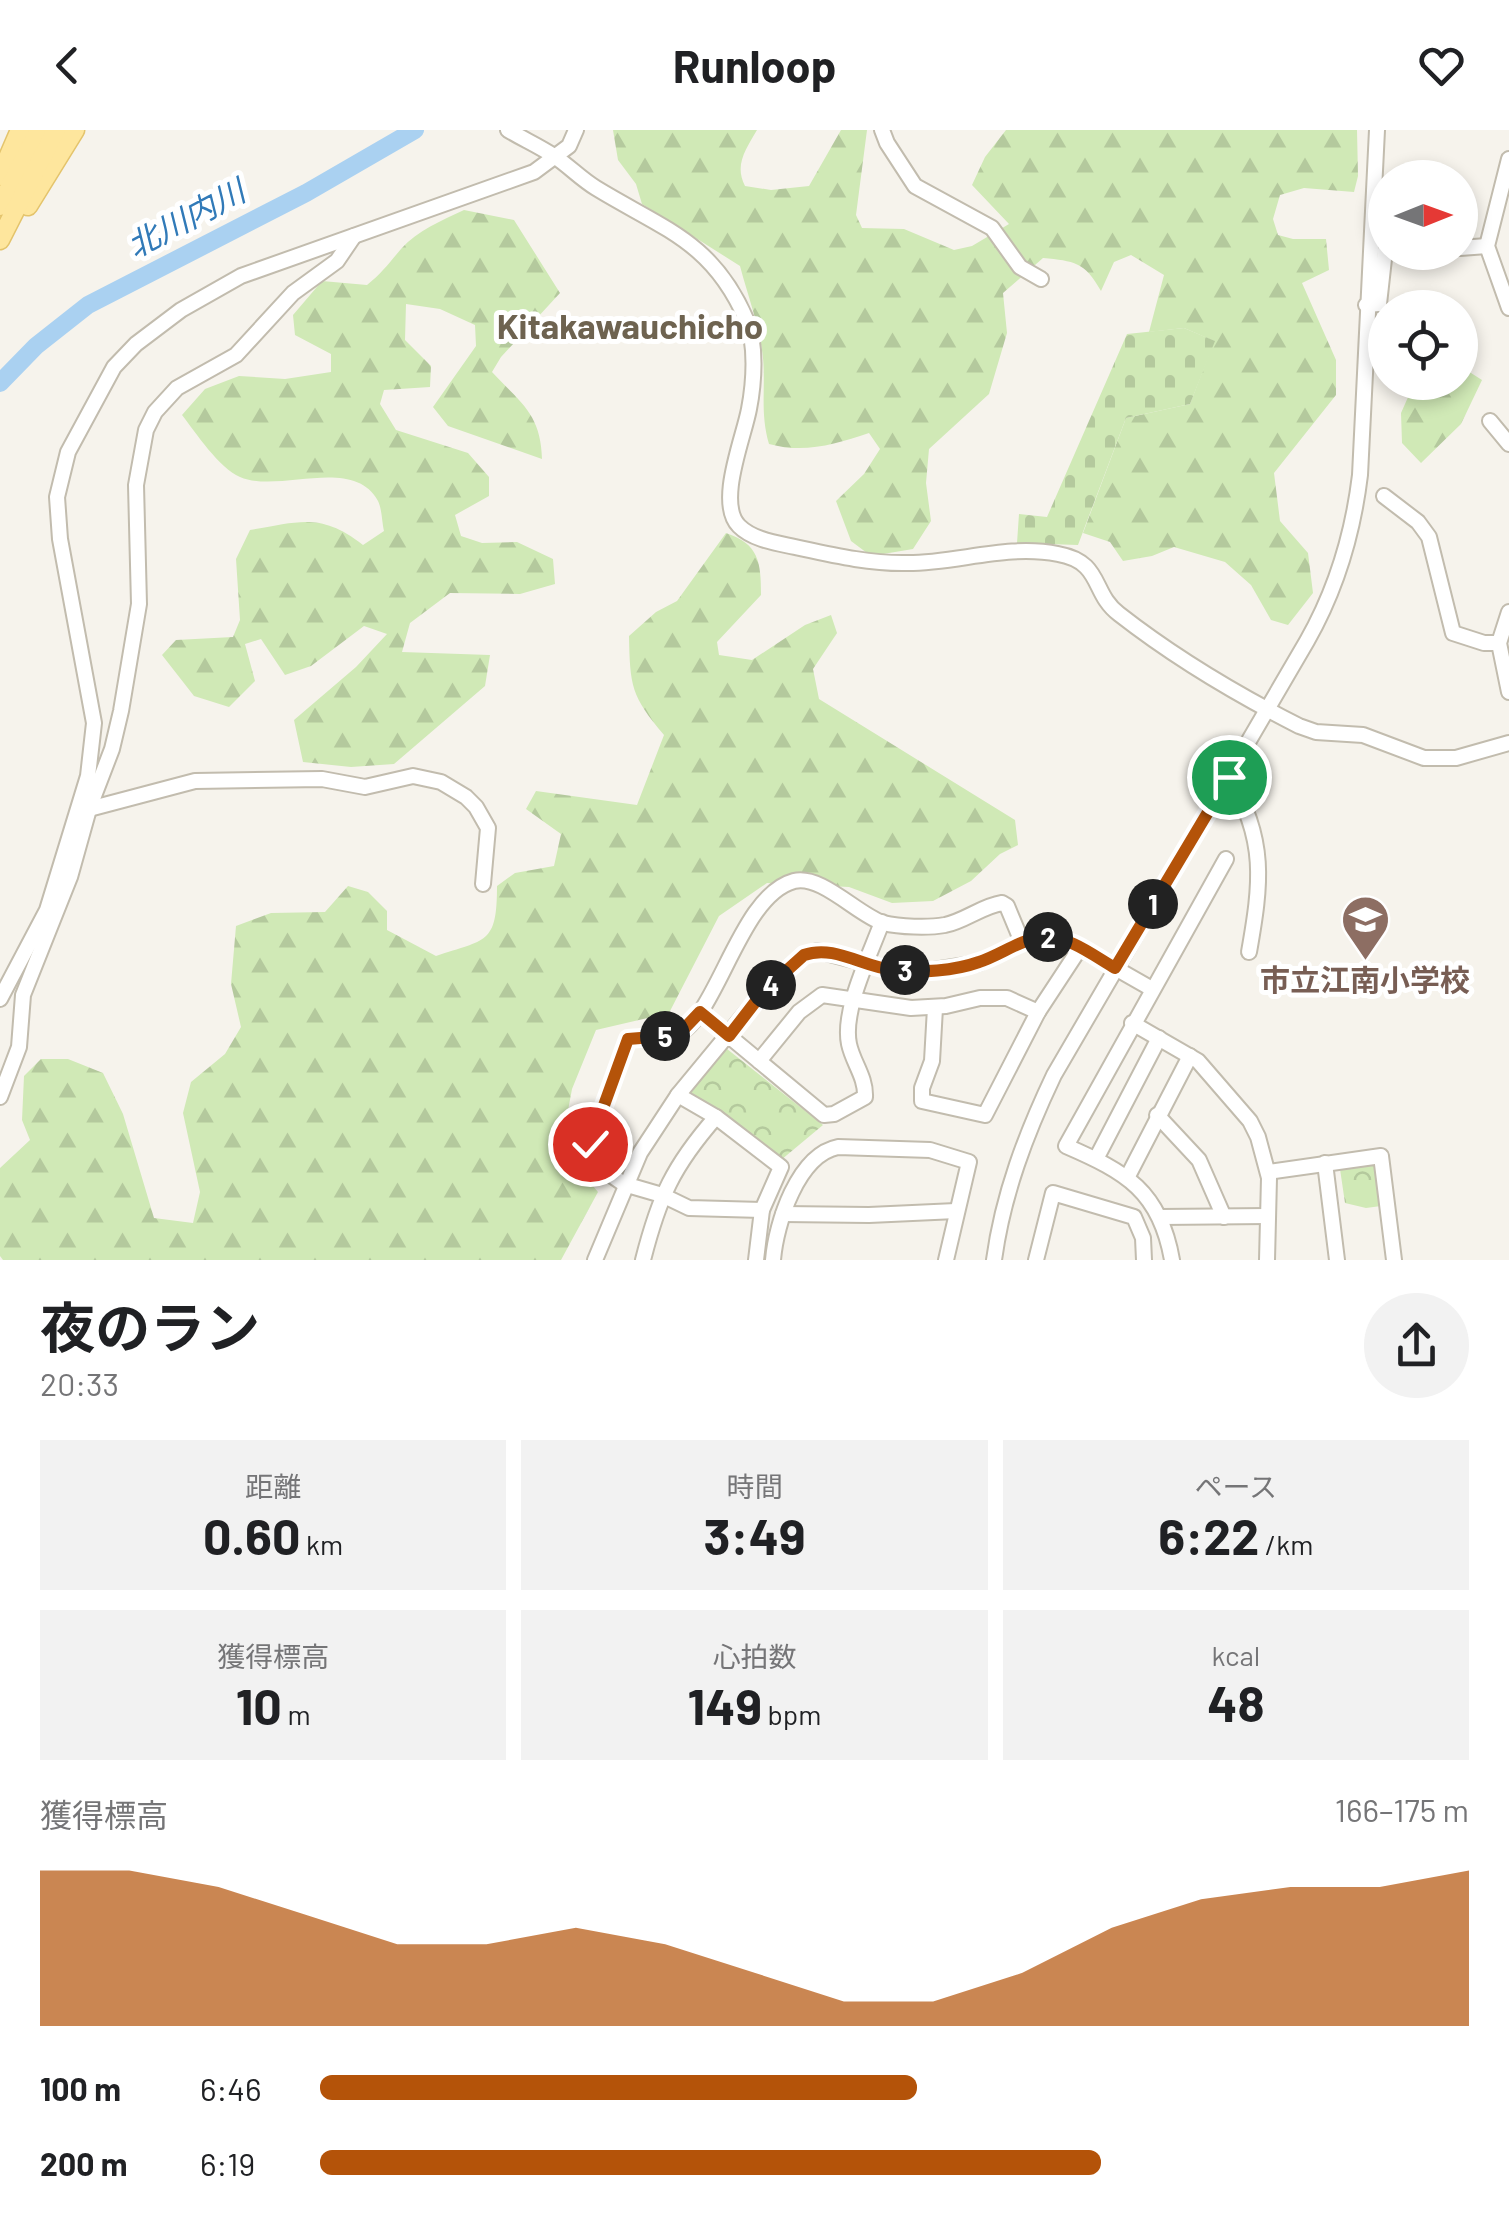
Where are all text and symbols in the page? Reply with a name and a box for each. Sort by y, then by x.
icon: back [40,38,95,93]
text: Runloop [673,38,836,92]
icon: heart [1414,38,1469,93]
north arrow [1368,160,1478,270]
map controls [1368,160,1478,400]
water label: 北川内川 [120,169,253,264]
button: locate [1368,290,1478,400]
district label: Kitakawauchicho [497,304,763,346]
pin [1187,735,1272,820]
icon: arrive [1202,750,1257,805]
pin: 1 [1128,879,1178,929]
text: 1 [1148,887,1158,921]
school or university icon: 市立江南小学校 [1339,894,1391,962]
pin: 2 [1023,912,1073,962]
text: 2 [1040,920,1056,954]
pin: 3 [880,945,930,995]
text: 3 [897,953,913,987]
pin: 4 [746,960,796,1010]
place label: 市立江南小学校 [1260,961,1470,997]
text: 4 [763,968,779,1002]
pin: 5 [640,1011,690,1061]
text: 5 [657,1019,673,1053]
pin [548,1102,633,1187]
icon: check [563,1117,618,1172]
text: 夜のラン [40,1293,260,1359]
button: share [1364,1293,1469,1398]
text: 20:33 [40,1364,119,1402]
text: 距離 [245,1469,301,1503]
text: 時間 [726,1469,783,1503]
text: ペース [1195,1469,1277,1503]
text: 0.60 [203,1505,300,1565]
text: 3:49 [703,1505,805,1565]
text: 6:22 [1158,1505,1259,1565]
text: km [300,1527,343,1561]
text: /km [1259,1527,1313,1561]
text: kcal [1211,1638,1260,1672]
text: 獲得標高 [217,1639,329,1673]
text: 心拍数 [712,1639,797,1673]
text: 48 [1207,1672,1264,1732]
text: 10 [236,1675,282,1735]
text: 149 [687,1675,762,1735]
text: m [282,1697,311,1731]
text: bpm [762,1697,822,1731]
text: 166–175 m [1335,1790,1469,1828]
text: 獲得標高 [40,1795,168,1833]
text: 100 m [40,2069,121,2107]
text: 6:46 [200,2069,261,2107]
text: 200 m [40,2144,128,2182]
text: 6:19 [200,2144,255,2182]

